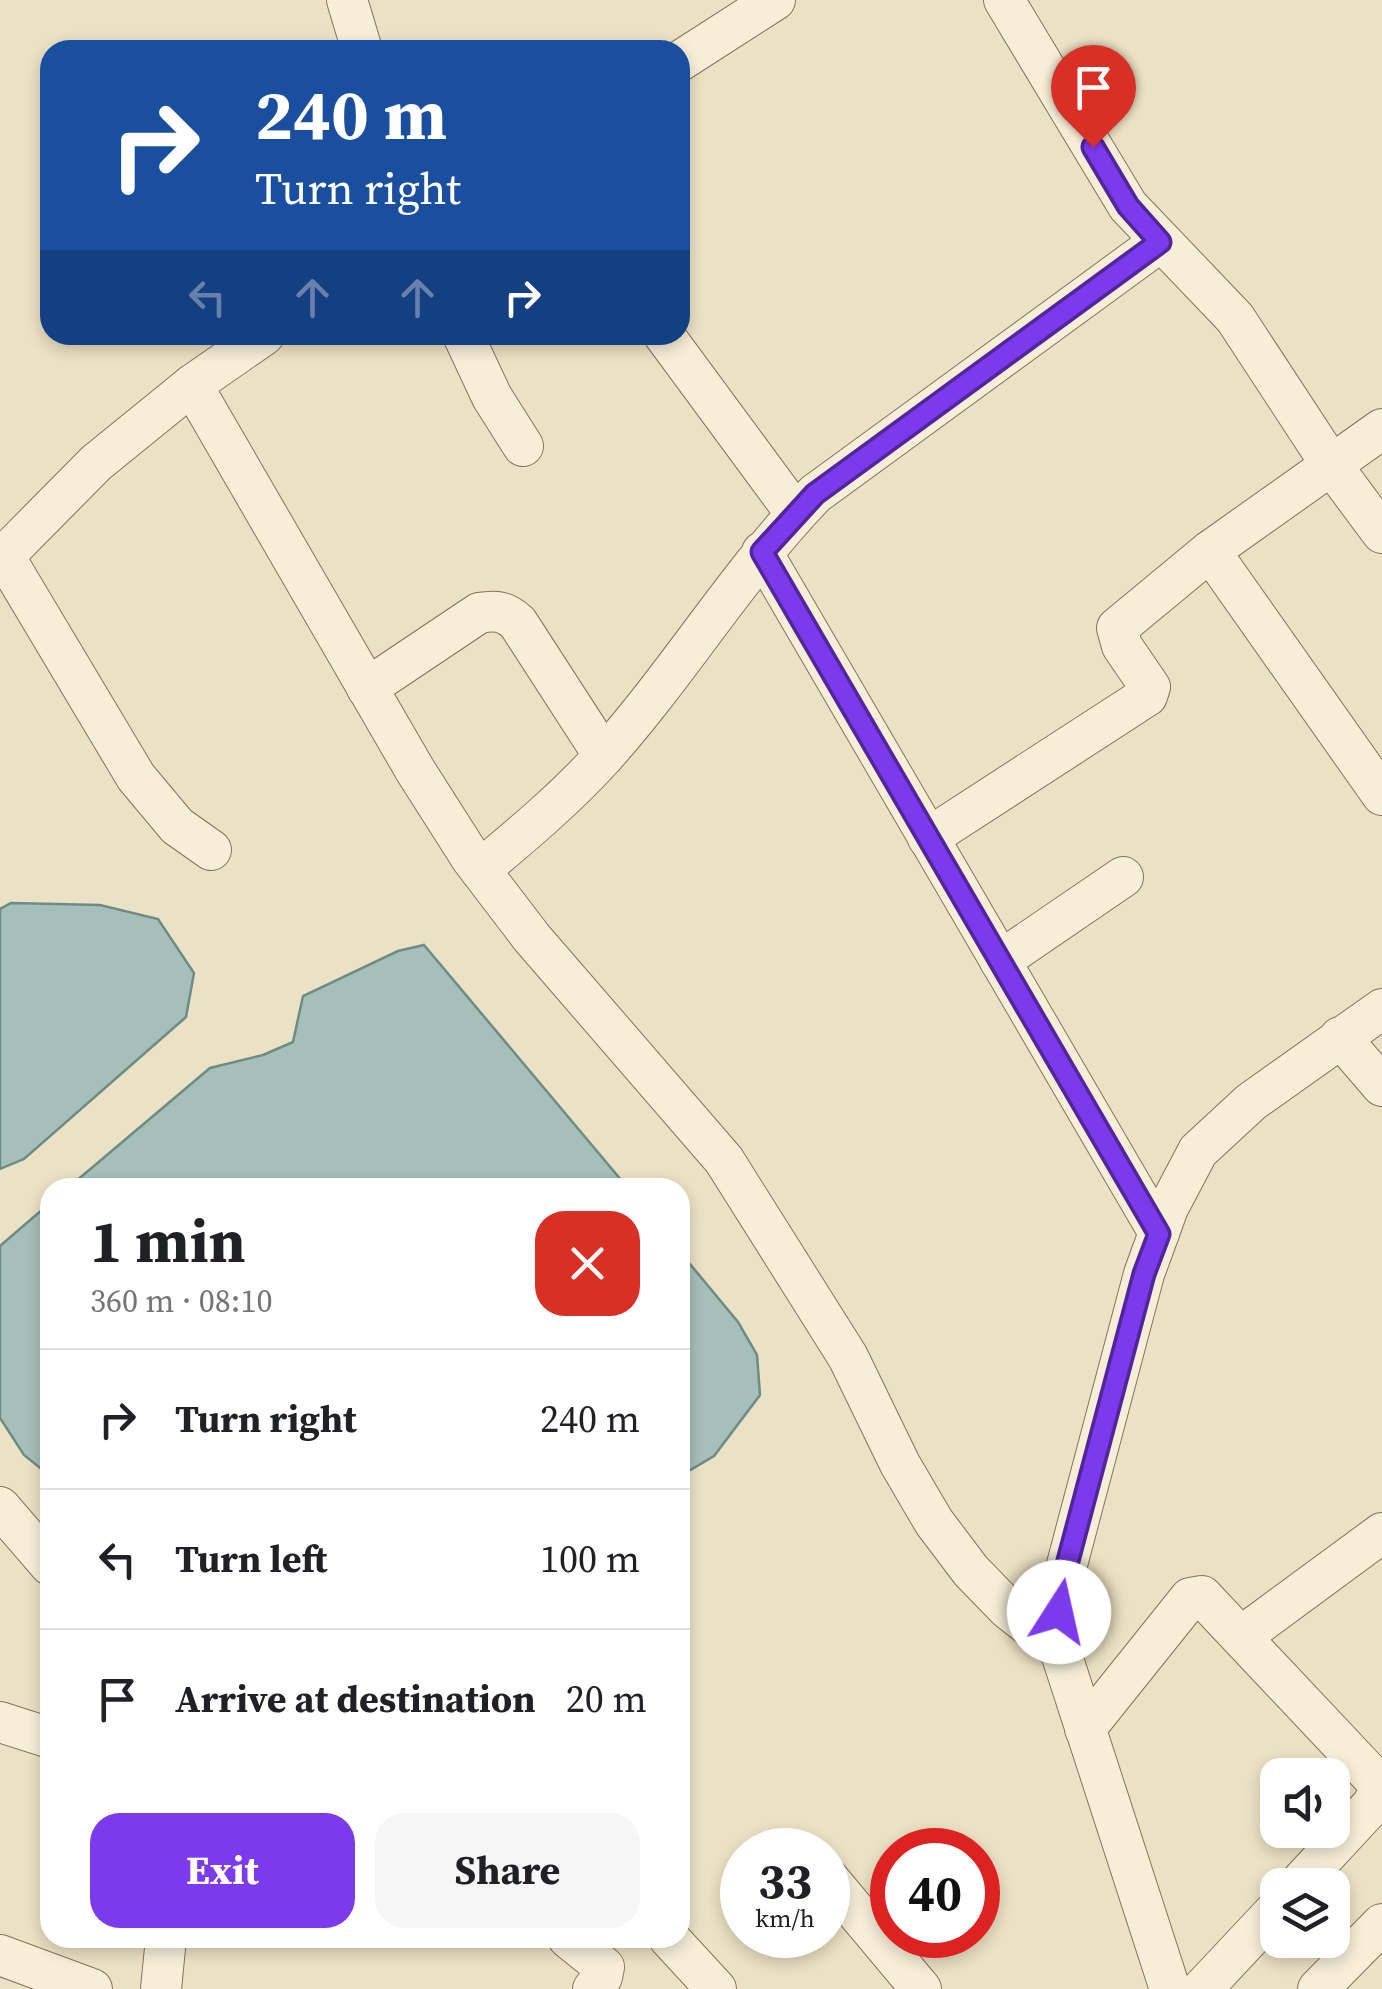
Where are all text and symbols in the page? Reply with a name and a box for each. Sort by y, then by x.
pin [1051,45,1136,148]
icon: arrive [1066,60,1121,115]
text: 240 m [255,66,447,162]
icon: right [90,80,220,210]
text: Turn right [255,157,461,219]
icon: left [180,270,235,325]
icon: ahead [285,270,340,325]
icon: ahead [390,270,445,325]
icon: right [495,270,550,325]
text: 1 min [90,1200,246,1282]
button: close [535,1211,640,1316]
text: 360 m · 08:10 [90,1279,272,1323]
icon: right [90,1392,145,1447]
text: Turn right [175,1393,357,1445]
text: 240 m [540,1393,640,1445]
icon: left [90,1532,145,1587]
text: Turn left [175,1533,327,1585]
text: 100 m [540,1533,640,1585]
position arrow [1007,1560,1111,1664]
icon: arrive [90,1672,145,1727]
text: Arrive at destination [175,1673,536,1725]
text: 20 m [566,1673,647,1725]
map controls [1260,1758,1350,1958]
button: sound [1260,1758,1350,1848]
button: Exit [90,1813,355,1928]
button: Share [375,1813,640,1928]
speed limit sign: 40 [870,1828,1000,1958]
text: 33 [758,1846,812,1915]
button: layers [1260,1868,1350,1958]
text: km/h [755,1901,815,1935]

